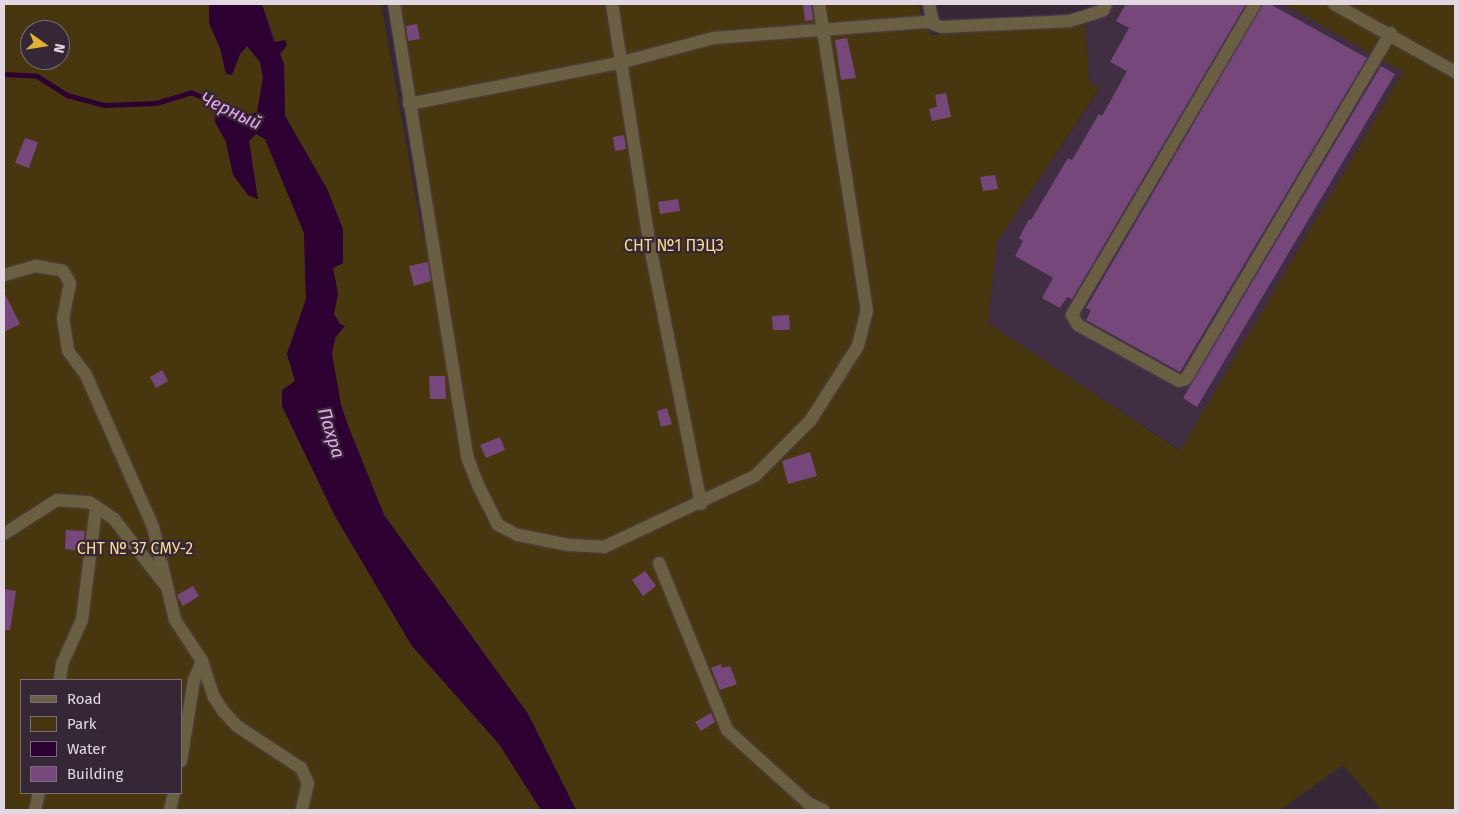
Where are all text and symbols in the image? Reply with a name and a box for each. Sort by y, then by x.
north arrow [20,20,70,70]
text: N [50,42,68,55]
water label: Черный [197,88,265,134]
park label: СНТ №1 ПЭЦЗ [624,236,724,256]
water label: Пахра [313,405,349,461]
park label: СНТ № 37 СМУ-2 [77,539,193,559]
legend [20,679,182,794]
text: Road [67,690,102,708]
text: Park [67,715,97,733]
text: Water [67,740,106,758]
text: Building [67,765,123,783]

